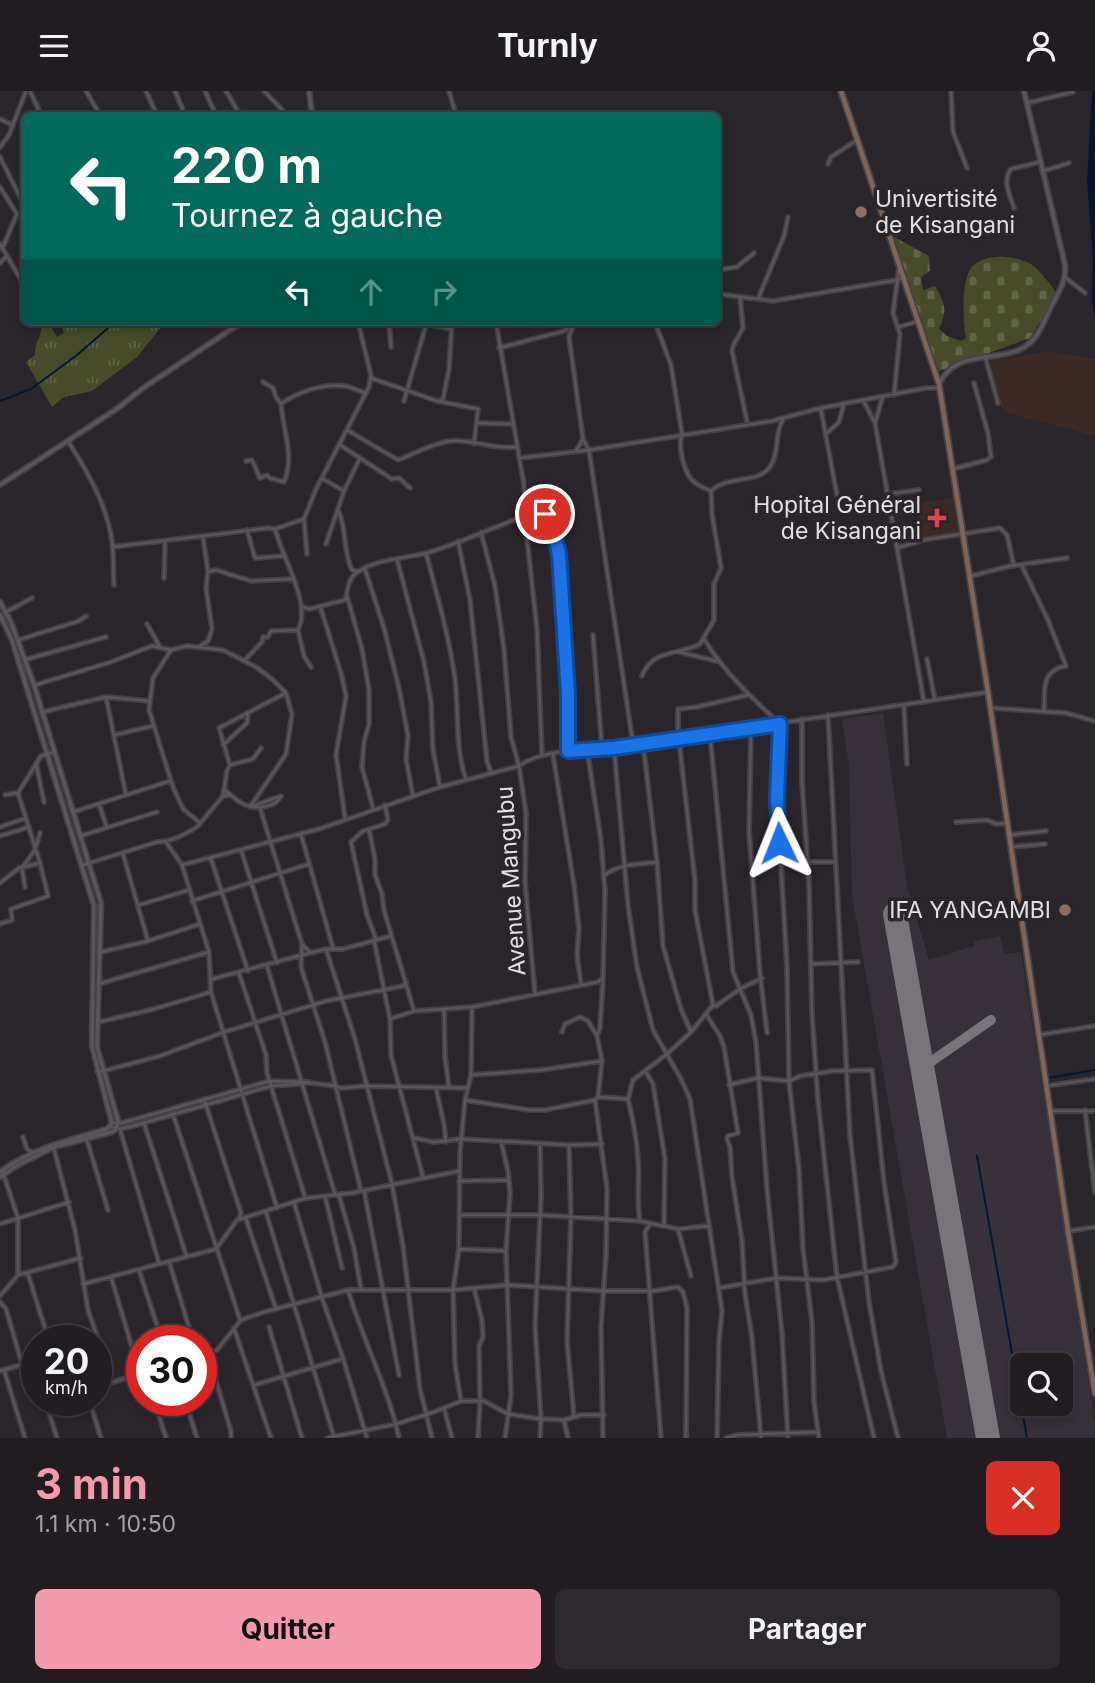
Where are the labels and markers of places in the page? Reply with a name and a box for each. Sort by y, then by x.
place label: Univertisité de Kisangani [875,185,1015,239]
marker: Univertisité de Kisangani [853,204,869,220]
pin [515,484,575,544]
place label: Hopital Général de Kisangani [753,491,921,545]
marker: Hopital Général de Kisangani [927,508,947,528]
place label: IFA YANGAMBI [889,896,1051,924]
marker: IFA YANGAMBI [1057,902,1073,918]

